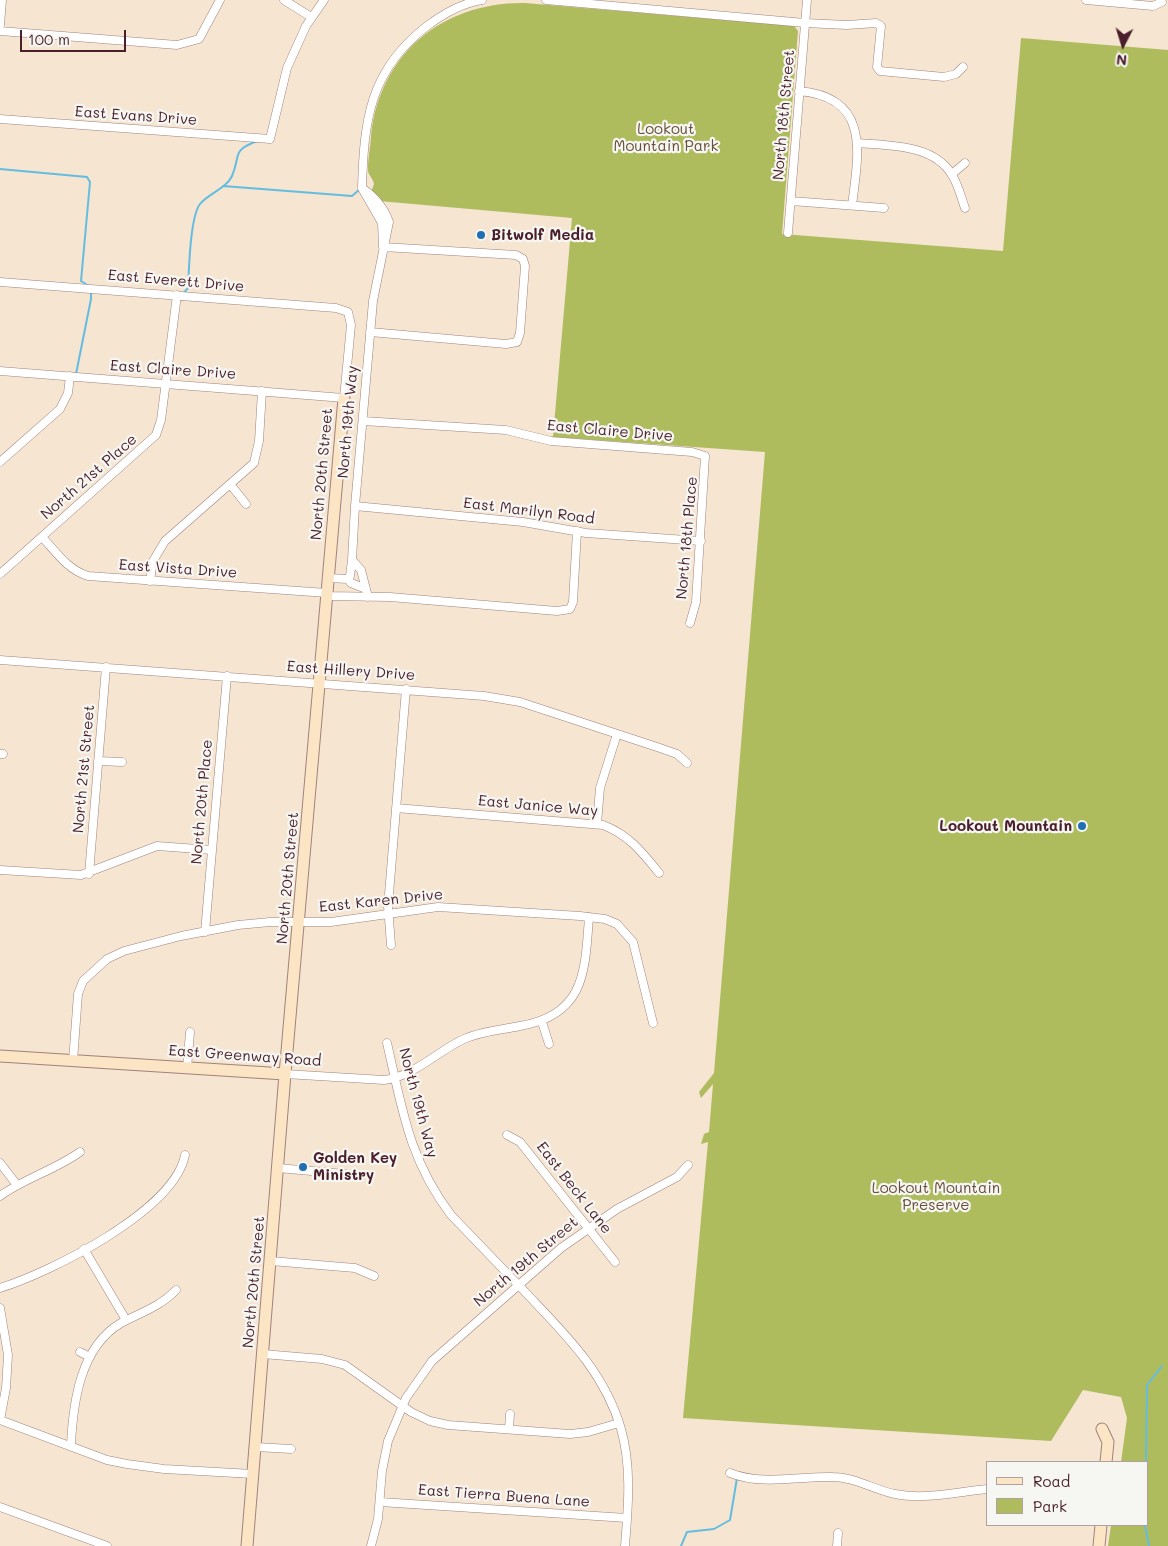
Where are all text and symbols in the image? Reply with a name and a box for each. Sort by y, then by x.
scale bar [22,20,129,52]
north arrow [1098,20,1148,70]
text: 100 m [28,29,70,49]
street label: North 18th Street [769,49,799,181]
text: N [1116,51,1128,70]
street label: East Evans Drive [74,103,198,129]
park label: Lookout Mountain Park [613,120,719,155]
place label: Bitwolf Media [491,226,594,244]
marker: Bitwolf Media [475,229,487,241]
street label: East Everett Drive [107,266,245,296]
street label: East Claire Drive [109,357,237,383]
street label: North 19th Way [334,365,362,479]
street label: North 20th Street [307,407,337,541]
street label: East Claire Drive [546,417,674,445]
street label: North 21st Place [37,430,141,524]
street label: North 18th Place [673,476,701,600]
street label: East Marilyn Road [462,494,596,528]
street label: East Vista Drive [118,556,238,582]
street label: East Hillery Drive [286,658,416,684]
street label: North 21st Street [69,704,99,834]
street label: North 20th Place [188,739,216,865]
street label: East Janice Way [477,792,599,820]
street label: North 20th Street [273,811,303,945]
place label: Lookout Mountain [939,817,1072,835]
marker: Lookout Mountain [1076,820,1088,832]
street label: East Karen Drive [318,886,444,916]
street label: East Greenway Road [168,1042,322,1070]
street label: North 19th Way [395,1046,441,1160]
street label: East Beck Lane [533,1138,615,1238]
place label: Golden Key Ministry [313,1149,397,1184]
marker: Golden Key Ministry [297,1161,309,1173]
park label: Lookout Mountain Preserve [872,1179,1000,1214]
street label: North 19th Street [470,1213,582,1311]
street label: North 20th Street [239,1215,269,1349]
legend [986,1461,1148,1526]
text: Road [1033,1471,1070,1491]
street label: East Tierra Buena Lane [418,1481,590,1511]
text: Park [1033,1496,1067,1516]

